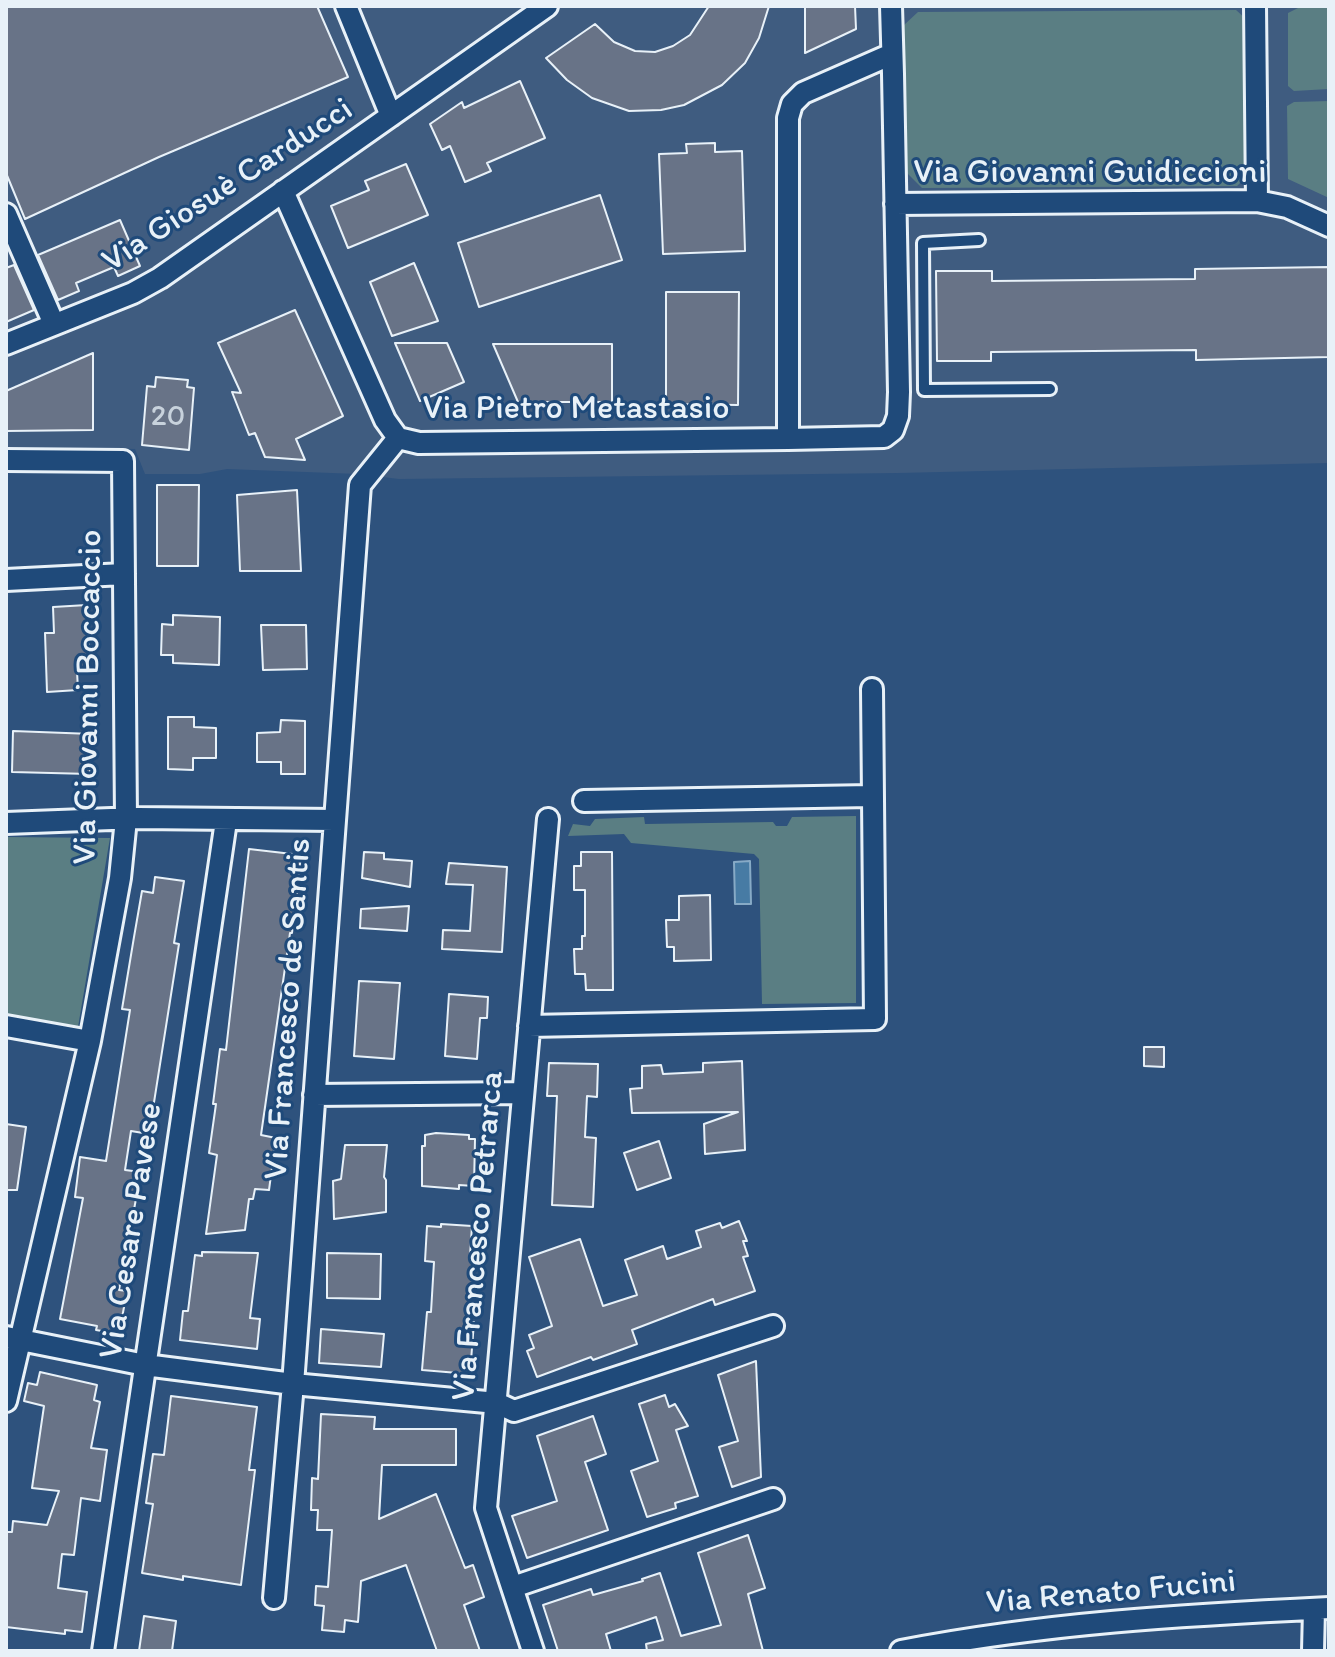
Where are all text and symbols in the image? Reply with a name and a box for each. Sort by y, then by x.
street label: Via Giosuè Carducci [95,90,361,282]
street label: Via Giovanni Guidiccioni [913,153,1267,193]
street label: Via Pietro Metastasio [422,389,730,429]
house number: 20 [151,399,185,435]
street label: Via Giovanni Boccaccio [66,529,112,865]
street label: Via Francesco de Santis [257,837,321,1181]
street label: Via Francesco Petrarca [444,1069,514,1403]
street label: Via Cesare Pavese [92,1100,172,1362]
street label: Via Renato Fucini [984,1562,1238,1624]

